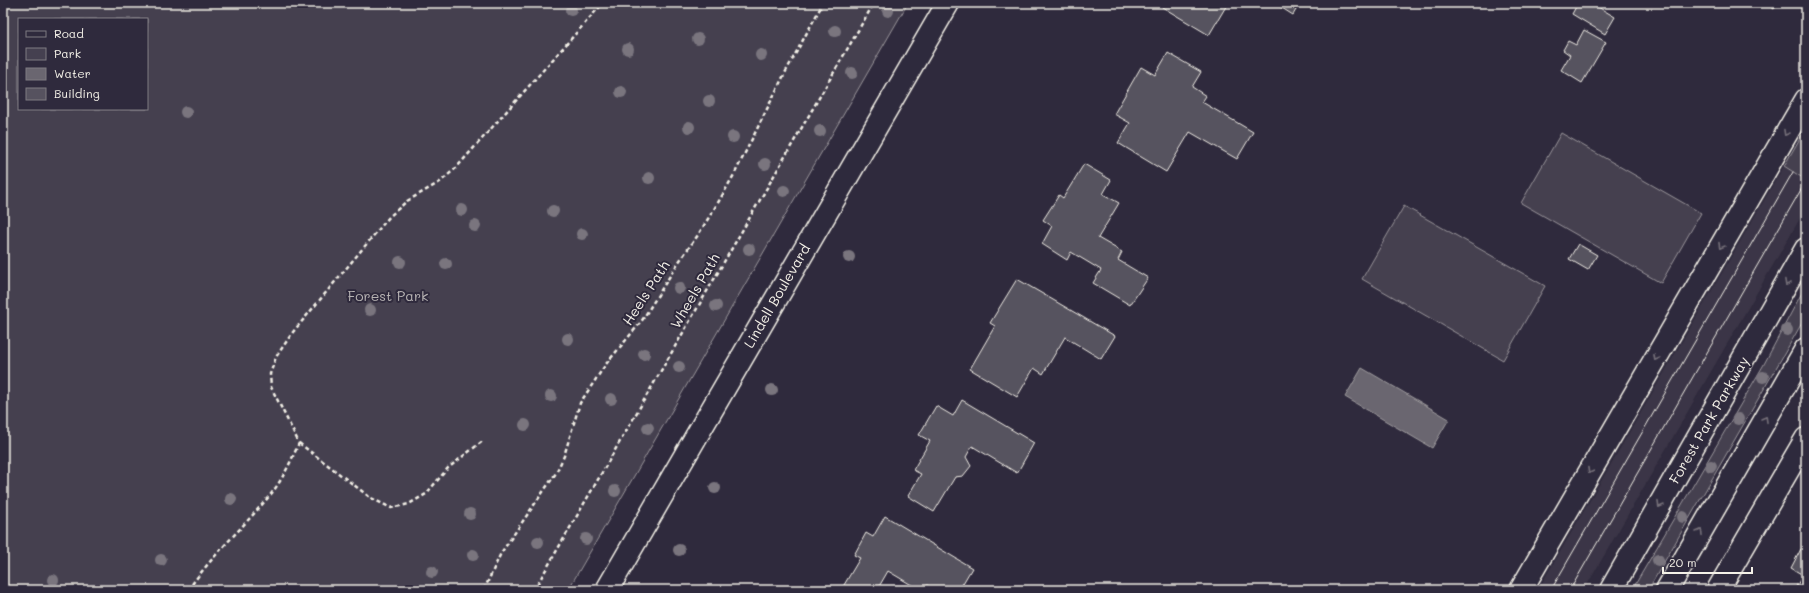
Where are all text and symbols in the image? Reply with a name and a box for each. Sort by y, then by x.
legend [18,18,148,110]
text: Road [54,25,84,41]
text: Park [54,45,81,61]
text: Water [54,65,91,81]
text: Building [54,85,100,101]
one-way arrow [1784,129,1791,137]
street label: Lindell Boulevard [739,240,814,351]
one-way arrow [1718,242,1725,249]
street label: Wheels Path [665,250,724,332]
street label: Heels Path [618,257,674,329]
one-way arrow [1785,279,1792,286]
park label: Forest Park [347,286,429,305]
street label: Forest Park Parkway [1664,353,1753,487]
one-way arrow [1653,354,1660,361]
one-way arrow [1761,416,1768,423]
one-way arrow [1588,467,1595,474]
one-way arrow [1658,501,1665,509]
one-way arrow [1696,529,1703,536]
scale bar [1663,549,1752,575]
text: 20 m [1669,554,1697,570]

